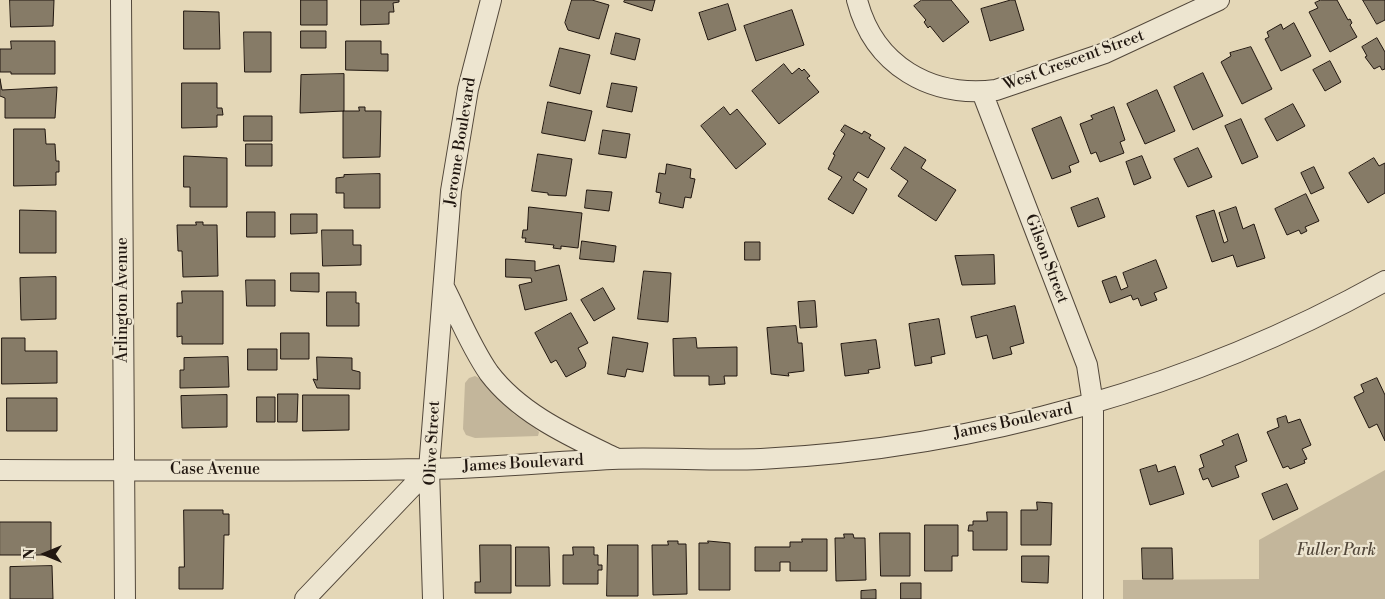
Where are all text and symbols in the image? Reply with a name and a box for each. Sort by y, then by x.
street label: West Crescent Street [1001,27,1147,95]
street label: Jerome Boulevard [441,76,481,208]
street label: Gilson Street [1020,212,1072,306]
street label: Arlington Avenue [113,237,133,363]
street label: Olive Street [421,400,445,486]
street label: James Boulevard [952,400,1074,444]
street label: James Boulevard [462,451,584,477]
street label: Case Avenue [170,460,260,480]
north arrow [20,529,70,579]
park label: Fuller Park [1296,541,1376,561]
text: N [21,548,39,560]

